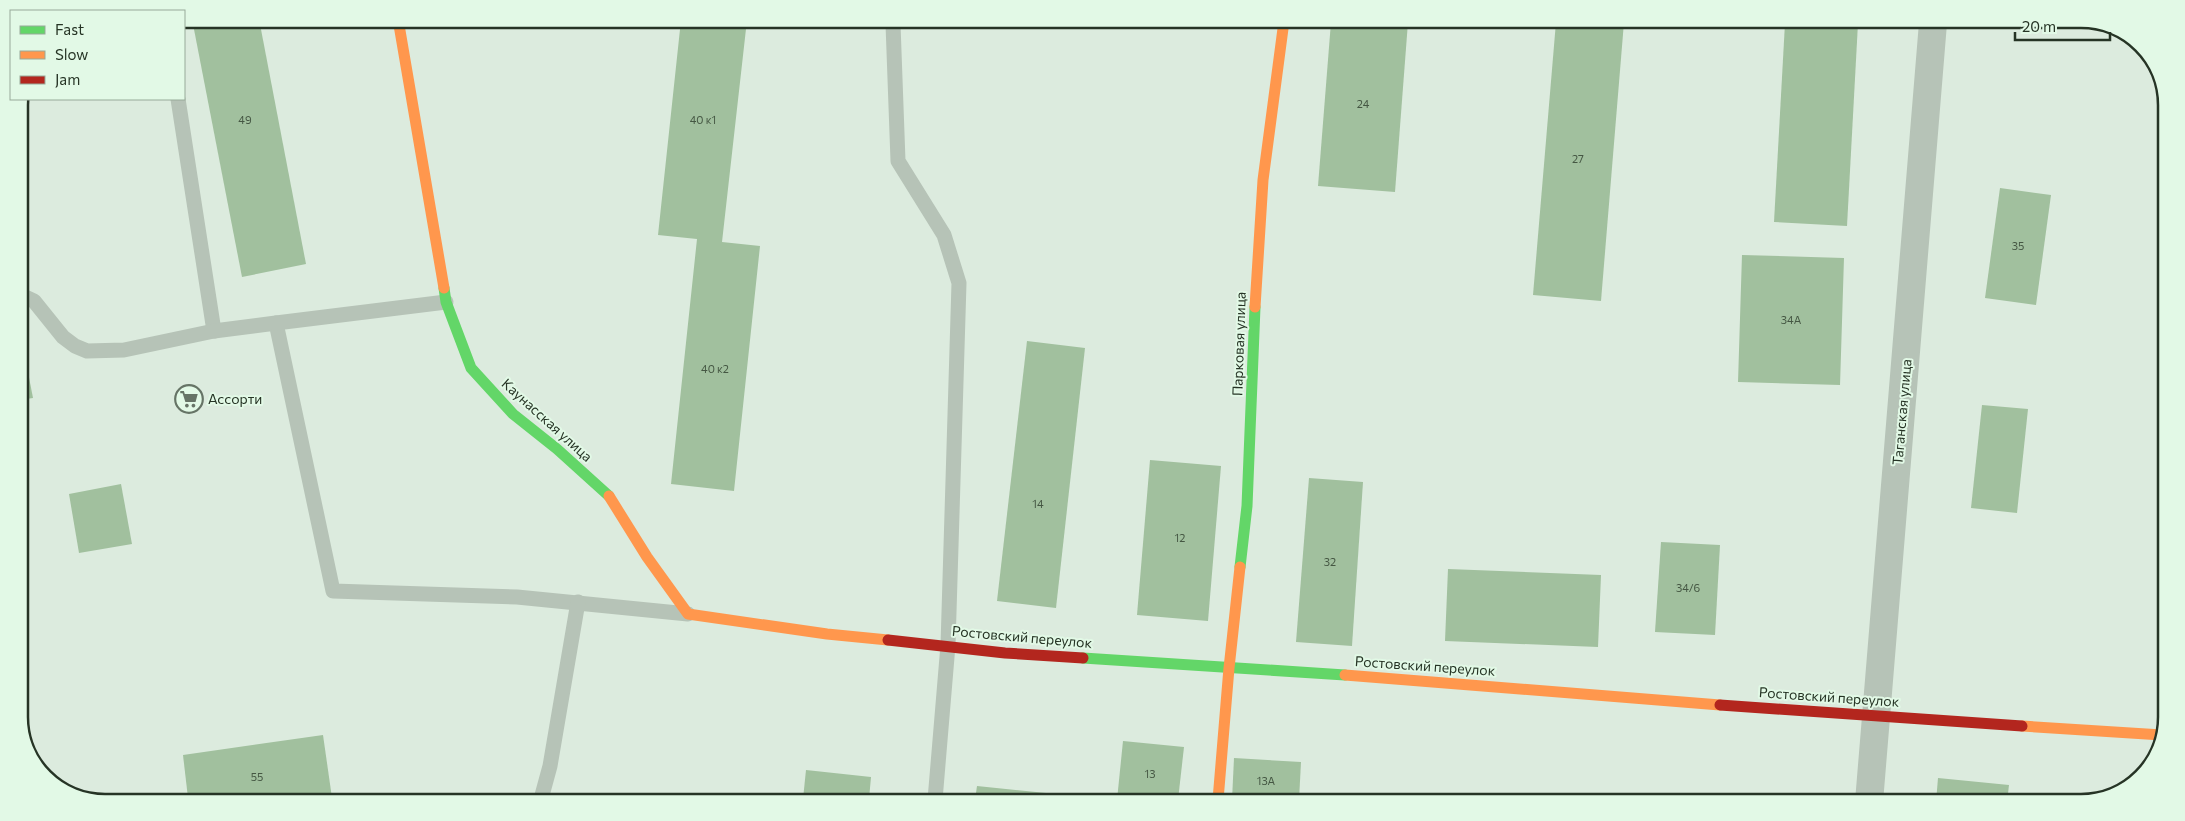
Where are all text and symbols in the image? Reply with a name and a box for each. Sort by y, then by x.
legend [10,10,185,100]
scale bar [2015,10,2110,42]
text: 20 m [2022,17,2056,35]
text: Fast [55,20,84,38]
text: Slow [55,45,88,63]
text: Jam [55,70,80,88]
house number: 24 [1357,97,1370,110]
house number: 49 [238,113,252,126]
house number: 40 к1 [690,113,716,126]
house number: 27 [1572,152,1584,165]
house number: 35 [2012,239,2024,252]
street label: Парковая улица [1228,291,1249,396]
house number: 34А [1781,313,1802,326]
street label: Таганская улица [1888,358,1915,466]
house number: 40 к2 [701,362,729,375]
street label: Каунасская улица [499,375,596,465]
supermarket icon: Ассорти [174,384,204,414]
place label: Ассорти [208,390,262,407]
house number: 14 [1032,497,1044,510]
house number: 12 [1175,531,1185,544]
house number: 32 [1324,555,1336,568]
house number: 34/6 [1676,581,1700,594]
street label: Ростовский переулок [951,622,1093,651]
street label: Ростовский переулок [1354,652,1496,679]
street label: Ростовский переулок [1758,683,1900,710]
house number: 13 [1145,767,1155,780]
house number: 55 [251,770,263,783]
house number: 13А [1257,774,1276,787]

